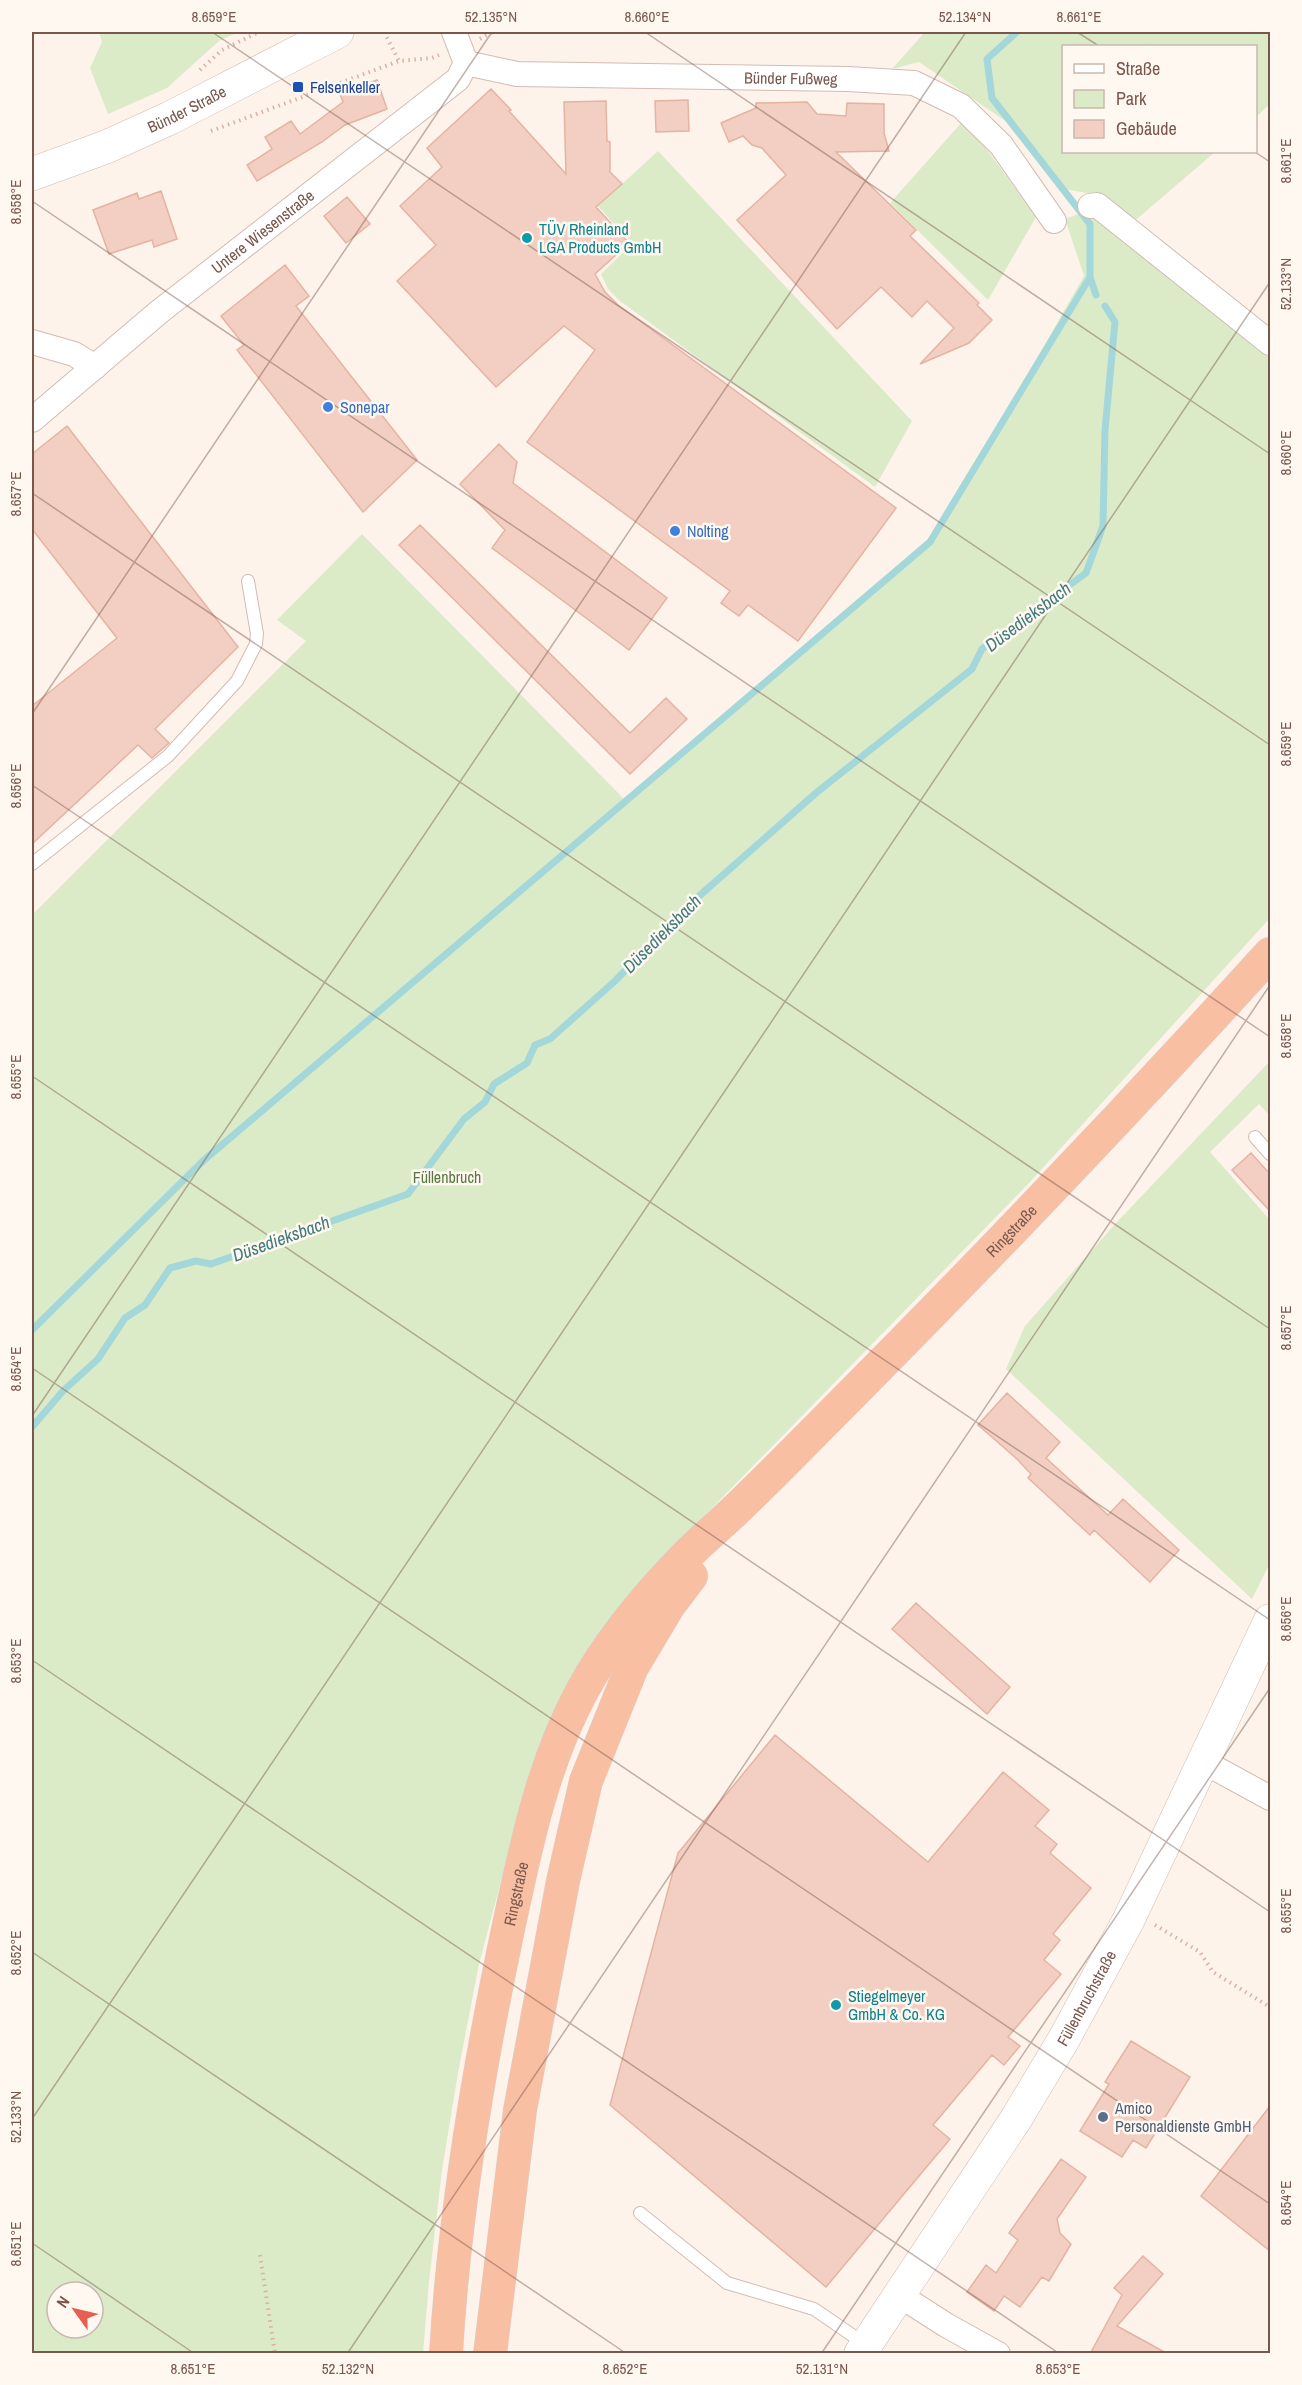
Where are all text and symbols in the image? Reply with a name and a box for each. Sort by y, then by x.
text: 8.659°E [192,6,237,27]
text: 52.135°N [465,6,517,27]
text: 8.660°E [625,6,670,27]
text: 52.134°N [939,6,991,27]
text: 8.661°E [1057,6,1102,27]
legend [1062,45,1257,153]
text: Straße [1116,56,1160,81]
street label: Bünder Fußweg [744,66,838,90]
place label: Felsenkeller [310,76,381,98]
street label: Bünder Straße [144,80,230,138]
marker: Felsenkeller [291,80,305,94]
text: Park [1116,86,1147,111]
text: Gebäude [1116,116,1177,141]
text: 8.661°E [1275,139,1296,184]
text: 8.658°E [5,180,26,225]
street label: Untere Wiesenstraße [207,184,319,278]
place label: TÜV Rheinland LGA Products GmbH [539,218,662,258]
marker: TÜV Rheinland LGA Products GmbH [520,231,534,245]
text: 52.133°N [1275,258,1296,310]
place label: Sonepar [340,396,390,418]
marker: Sonepar [321,400,335,414]
text: 8.660°E [1275,431,1296,476]
text: 8.657°E [5,472,26,517]
place label: Nolting [687,520,729,542]
marker: Nolting [668,524,682,538]
water label: Düsedieksbach [980,576,1076,657]
text: 8.659°E [1275,722,1296,767]
text: 8.656°E [5,764,26,809]
water label: Düsedieksbach [617,889,706,978]
text: 8.658°E [1275,1014,1296,1059]
text: 8.655°E [5,1055,26,1100]
park label: Füllenbruch [413,1166,481,1188]
street label: Ringstraße [981,1200,1042,1262]
water label: Düsedieksbach [229,1209,333,1268]
text: 8.657°E [1275,1306,1296,1351]
text: 8.654°E [5,1347,26,1392]
text: 8.656°E [1275,1597,1296,1642]
text: 8.653°E [5,1639,26,1684]
street label: Ringstraße [498,1860,533,1928]
text: 8.655°E [1275,1889,1296,1934]
text: 8.652°E [5,1931,26,1976]
street label: Füllenbruchstraße [1051,1946,1121,2050]
place label: Stiegelmeyer GmbH & Co. KG [848,1985,945,2025]
marker: Stiegelmeyer GmbH & Co. KG [829,1998,843,2012]
text: 52.133°N [5,2091,26,2143]
place label: Amico Personaldienste GmbH [1114,2097,1251,2137]
marker: Amico Personaldienste GmbH [1096,2110,1110,2124]
text: 8.654°E [1275,2181,1296,2226]
text: 8.651°E [5,2222,26,2267]
north arrow [45,2280,105,2340]
text: N [51,2292,74,2312]
text: 8.651°E [171,2358,216,2379]
text: 52.132°N [322,2358,374,2379]
text: 8.652°E [603,2358,648,2379]
text: 52.131°N [796,2358,848,2379]
text: 8.653°E [1036,2358,1081,2379]

